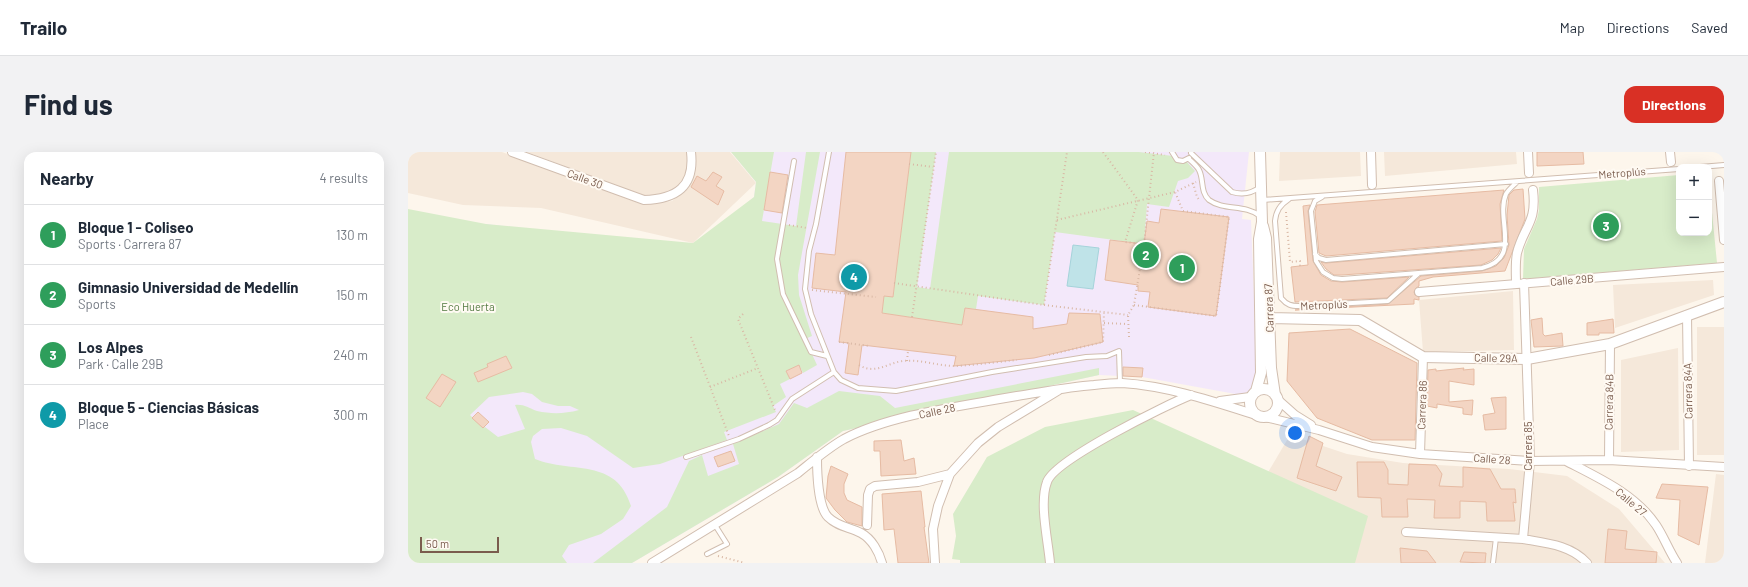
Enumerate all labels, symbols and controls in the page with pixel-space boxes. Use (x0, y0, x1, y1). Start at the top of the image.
text: Trailo (20, 16, 67, 39)
text: Map (1560, 19, 1585, 36)
text: Directions (1607, 19, 1669, 36)
text: Saved (1691, 19, 1728, 36)
button: Directions (1624, 86, 1724, 123)
text: Find us (24, 87, 113, 121)
street label: Metroplús (1598, 164, 1646, 181)
map controls (1676, 164, 1712, 236)
button: + (1676, 164, 1712, 200)
street label: Calle 30 (565, 166, 605, 191)
text: Nearby (40, 168, 94, 188)
text: 4 results (320, 170, 368, 186)
button: − (1676, 200, 1712, 236)
pin: 3 (1593, 211, 1619, 241)
text: Bloque 1 - Coliseo (78, 218, 194, 236)
text: 1 (51, 227, 55, 243)
text: 130 m (336, 227, 368, 243)
text: Sports · Carrera 87 (78, 236, 181, 252)
pin: 2 (1133, 240, 1159, 270)
pin: 1 (1169, 253, 1195, 283)
pin: 4 (841, 262, 867, 292)
street label: Calle 29B (1550, 271, 1594, 288)
text: Gimnasio Universidad de Medellín (78, 278, 299, 296)
street label: Carrera 87 (1261, 283, 1276, 333)
text: 2 (49, 287, 57, 303)
text: 150 m (336, 287, 368, 303)
text: Sports (78, 296, 116, 312)
street label: Metroplús (1300, 297, 1348, 312)
park label: Eco Huerta (441, 300, 495, 313)
text: Los Alpes (78, 338, 143, 356)
text: 3 (49, 347, 57, 363)
text: 240 m (333, 347, 368, 363)
street label: Calle 29A (1474, 351, 1518, 364)
text: Park · Calle 29B (78, 356, 163, 372)
street label: Carrera 84A (1681, 362, 1694, 419)
street label: Carrera 84B (1602, 374, 1615, 430)
street label: Carrera 86 (1414, 380, 1429, 430)
text: Bloque 5 - Ciencias Básicas (78, 398, 259, 416)
street label: Calle 28 (917, 400, 957, 421)
text: 4 (49, 407, 57, 423)
text: 300 m (333, 407, 368, 423)
text: Place (78, 416, 109, 432)
street label: Carrera 85 (1521, 421, 1534, 471)
your location (1285, 423, 1305, 443)
street label: Calle 28 (1473, 451, 1511, 466)
street label: Calle 27 (1613, 485, 1649, 518)
scale bar (420, 535, 499, 554)
text: 50 m (426, 537, 449, 550)

